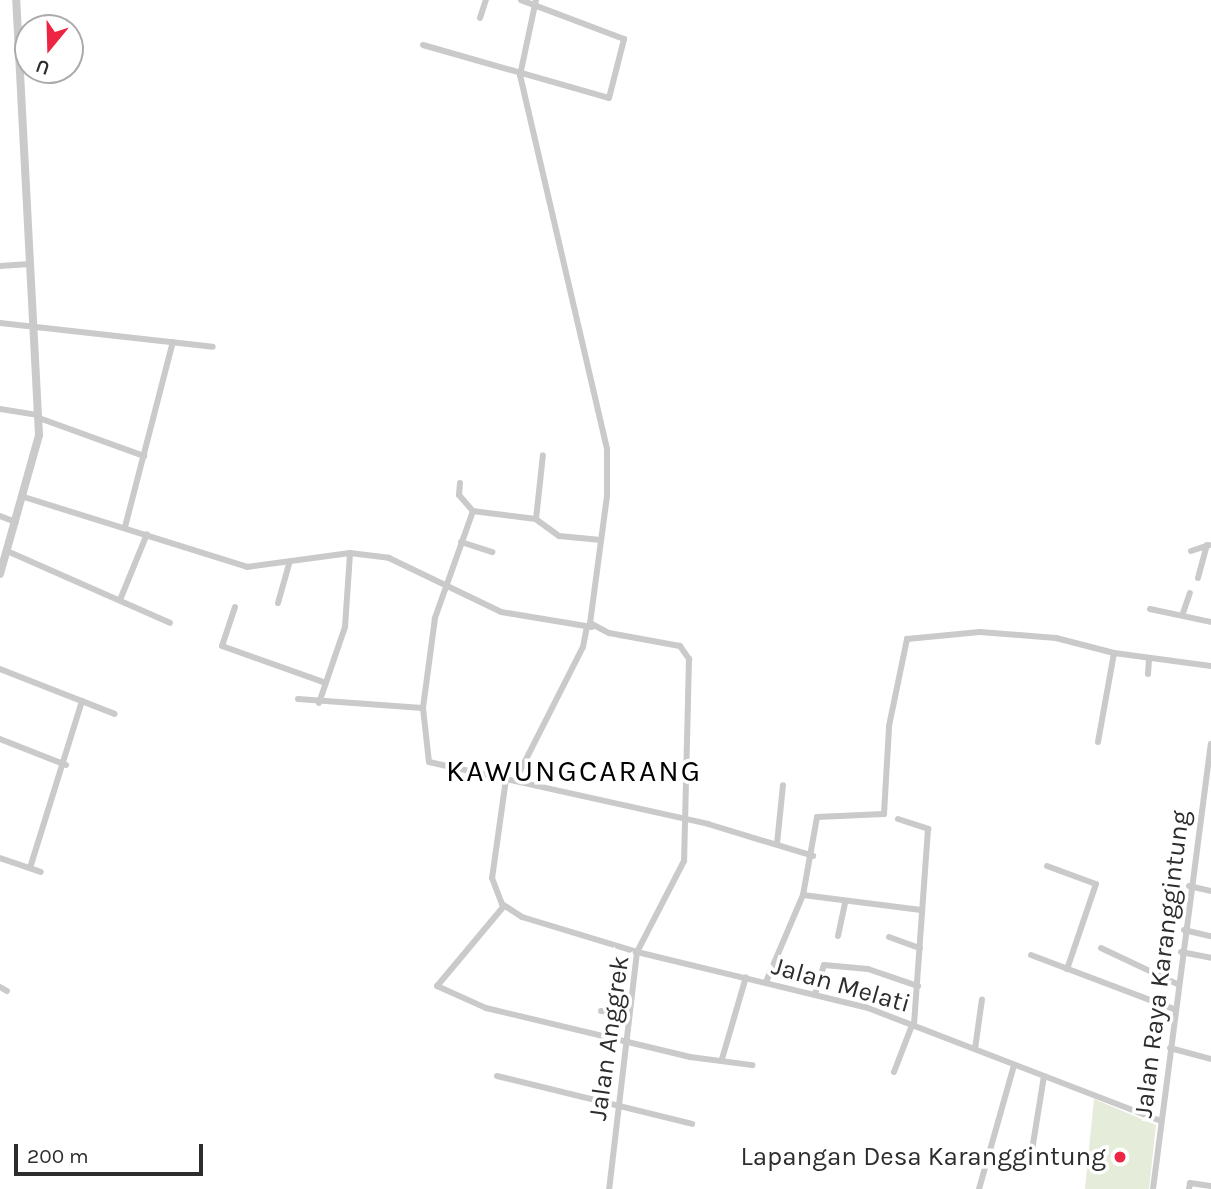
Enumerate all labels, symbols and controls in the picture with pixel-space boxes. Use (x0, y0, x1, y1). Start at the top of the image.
north arrow (14, 14, 84, 84)
text: U (33, 54, 53, 80)
district label: KAWUNGCARANG (448, 753, 700, 789)
street label: Jalan Raya Karanggintung (1128, 809, 1196, 1119)
street label: Jalan Melati (768, 950, 914, 1020)
street label: Jalan Anggrek (582, 954, 636, 1122)
scale bar (18, 1130, 206, 1174)
place label: Lapangan Desa Karanggintung (741, 1141, 1106, 1173)
text: 200 m (27, 1144, 89, 1168)
marker: Lapangan Desa Karanggintung (1112, 1149, 1128, 1165)

